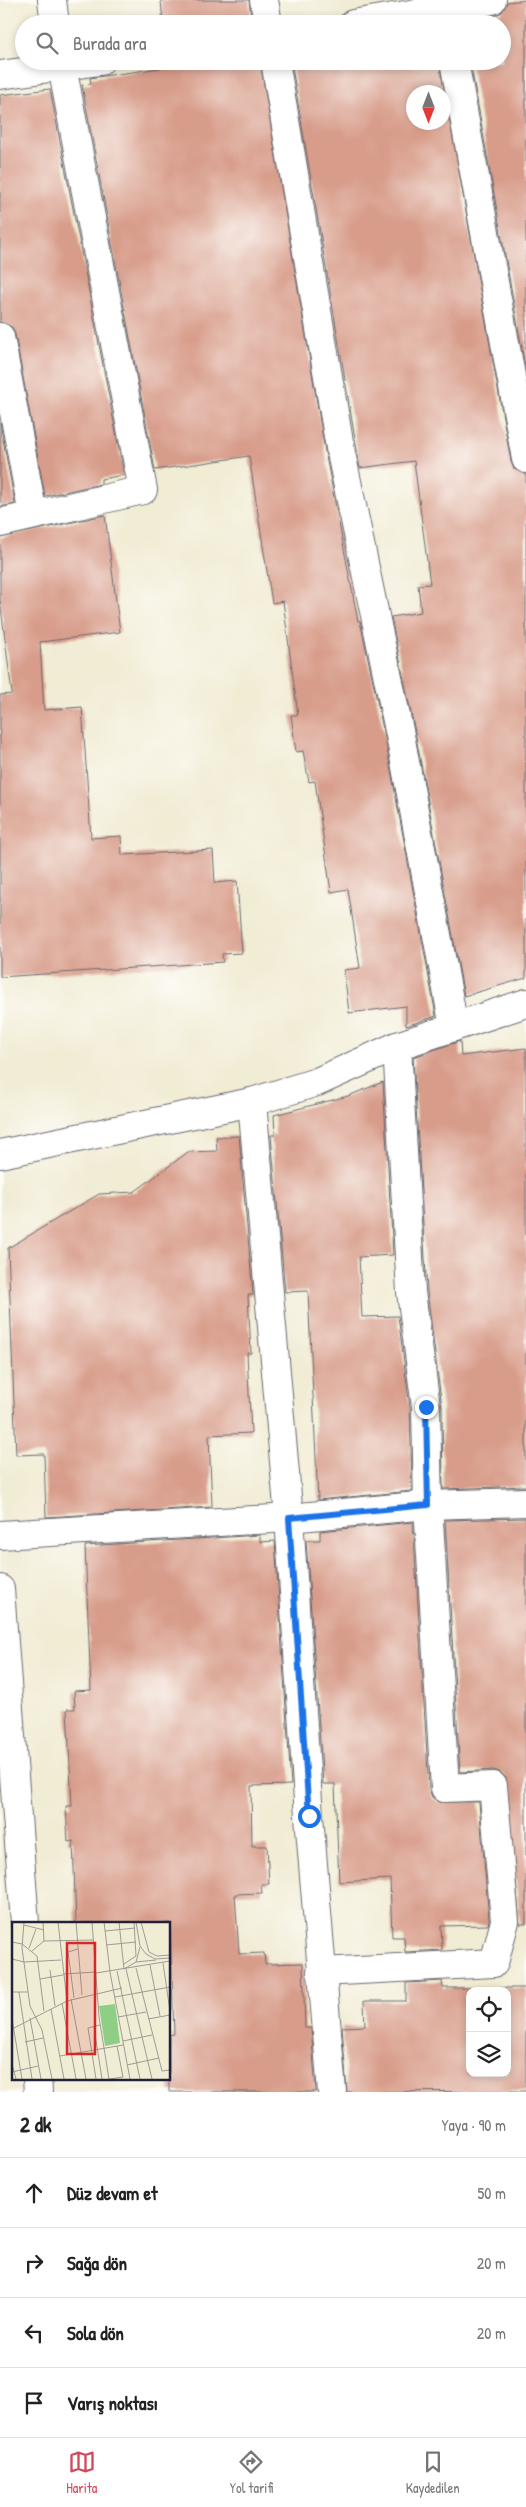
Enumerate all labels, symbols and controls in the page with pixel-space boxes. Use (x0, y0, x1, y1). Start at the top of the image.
search box (15, 15, 511, 70)
icon: search (33, 29, 61, 57)
text: Burada ara (73, 30, 146, 56)
north arrow (406, 85, 451, 130)
route end (415, 1396, 438, 1419)
route start (298, 1805, 321, 1828)
inset map (12, 1922, 170, 2080)
map controls (466, 1987, 511, 2077)
button: locate (466, 1987, 511, 2032)
button: layers (466, 2032, 511, 2077)
text: 2 dk (20, 2110, 52, 2139)
text: Yaya · 90 m (441, 2114, 506, 2136)
icon: ahead (20, 2179, 48, 2207)
text: Düz devam et (67, 2180, 158, 2206)
text: 50 m (478, 2182, 506, 2204)
icon: right (20, 2249, 48, 2277)
text: Sağa dön (67, 2250, 127, 2276)
text: 20 m (477, 2252, 506, 2274)
icon: left (20, 2319, 48, 2347)
text: Sola dön (67, 2320, 124, 2346)
text: 20 m (477, 2322, 506, 2344)
icon: arrive (20, 2389, 48, 2417)
text: Varış noktası (67, 2390, 158, 2416)
tab: Harita (66, 2448, 97, 2497)
tab: Yol tarifi (230, 2448, 273, 2497)
tab: Kaydedilen (406, 2448, 460, 2497)

